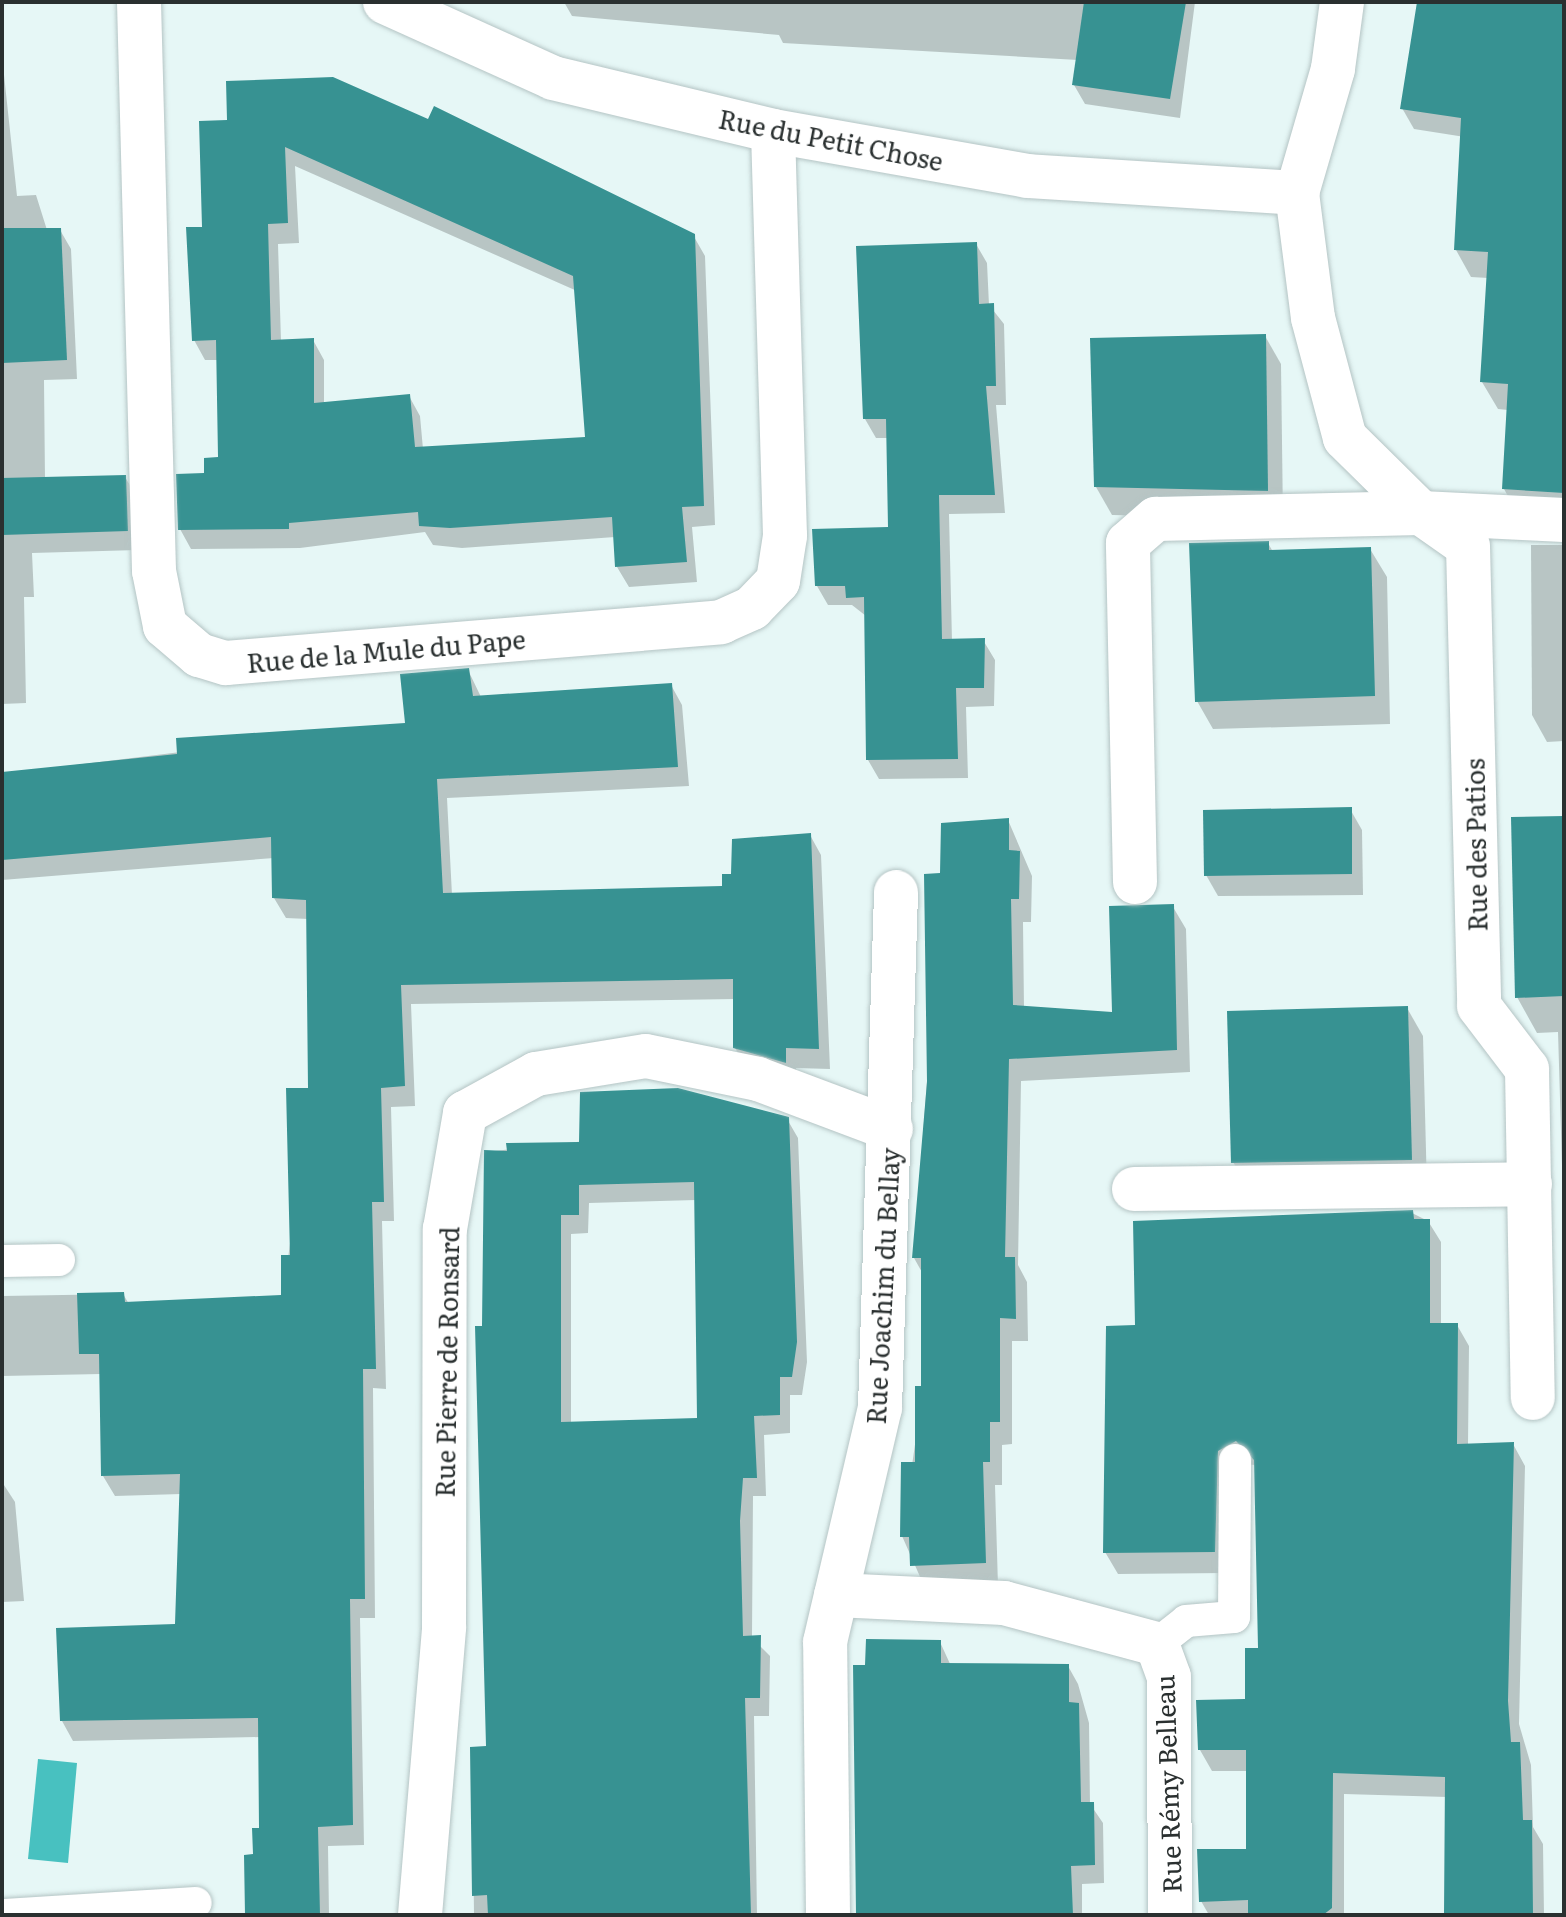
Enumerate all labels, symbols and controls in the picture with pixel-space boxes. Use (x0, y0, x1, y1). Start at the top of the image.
street label: Rue du Petit Chose (716, 102, 946, 176)
street label: Rue de la Mule du Pape (245, 622, 527, 678)
street label: Rue des Patios (1458, 758, 1492, 932)
street label: Rue Joachim du Bellay (859, 1147, 905, 1425)
street label: Rue Pierre de Ronsard (428, 1226, 464, 1498)
street label: Rue Rémy Belleau (1148, 1674, 1186, 1894)

